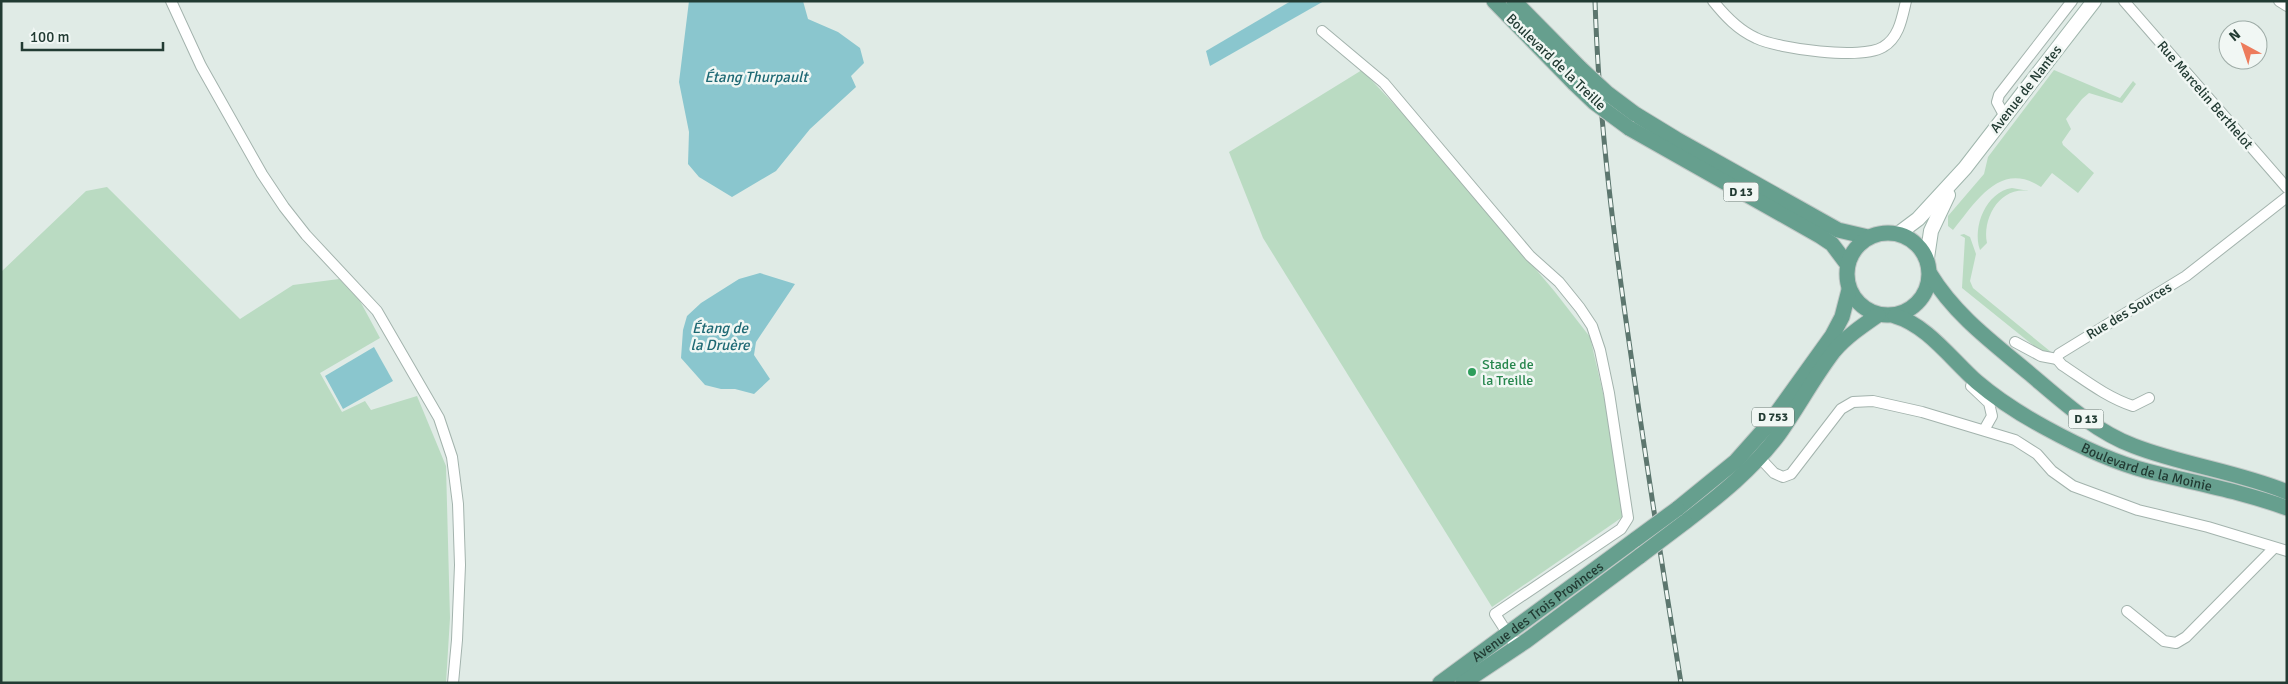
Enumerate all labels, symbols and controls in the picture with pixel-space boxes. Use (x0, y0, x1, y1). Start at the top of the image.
street label: Boulevard de la Treille (1503, 10, 1609, 114)
scale bar (22, 20, 164, 52)
north arrow (2218, 20, 2268, 70)
text: N (2226, 26, 2244, 45)
text: 100 m (30, 28, 70, 46)
street label: Rue Marcelin Berthelot (2153, 37, 2257, 153)
street label: Avenue de Nantes (1987, 42, 2065, 136)
water label: Étang Thurpault (704, 68, 809, 86)
road number: D 13 (1724, 182, 1758, 202)
street label: Rue des Sources (2083, 279, 2175, 343)
water label: Étang de la Druère (691, 319, 751, 354)
place label: Stade de la Treille (1482, 356, 1534, 389)
marker: Stade de la Treille (1466, 366, 1478, 378)
road number: D 753 (1752, 408, 1794, 427)
road number: D 13 (2068, 409, 2104, 428)
street label: Boulevard de la Moinie (2079, 439, 2214, 495)
street label: Avenue des Trois Provinces (1468, 557, 1607, 665)

